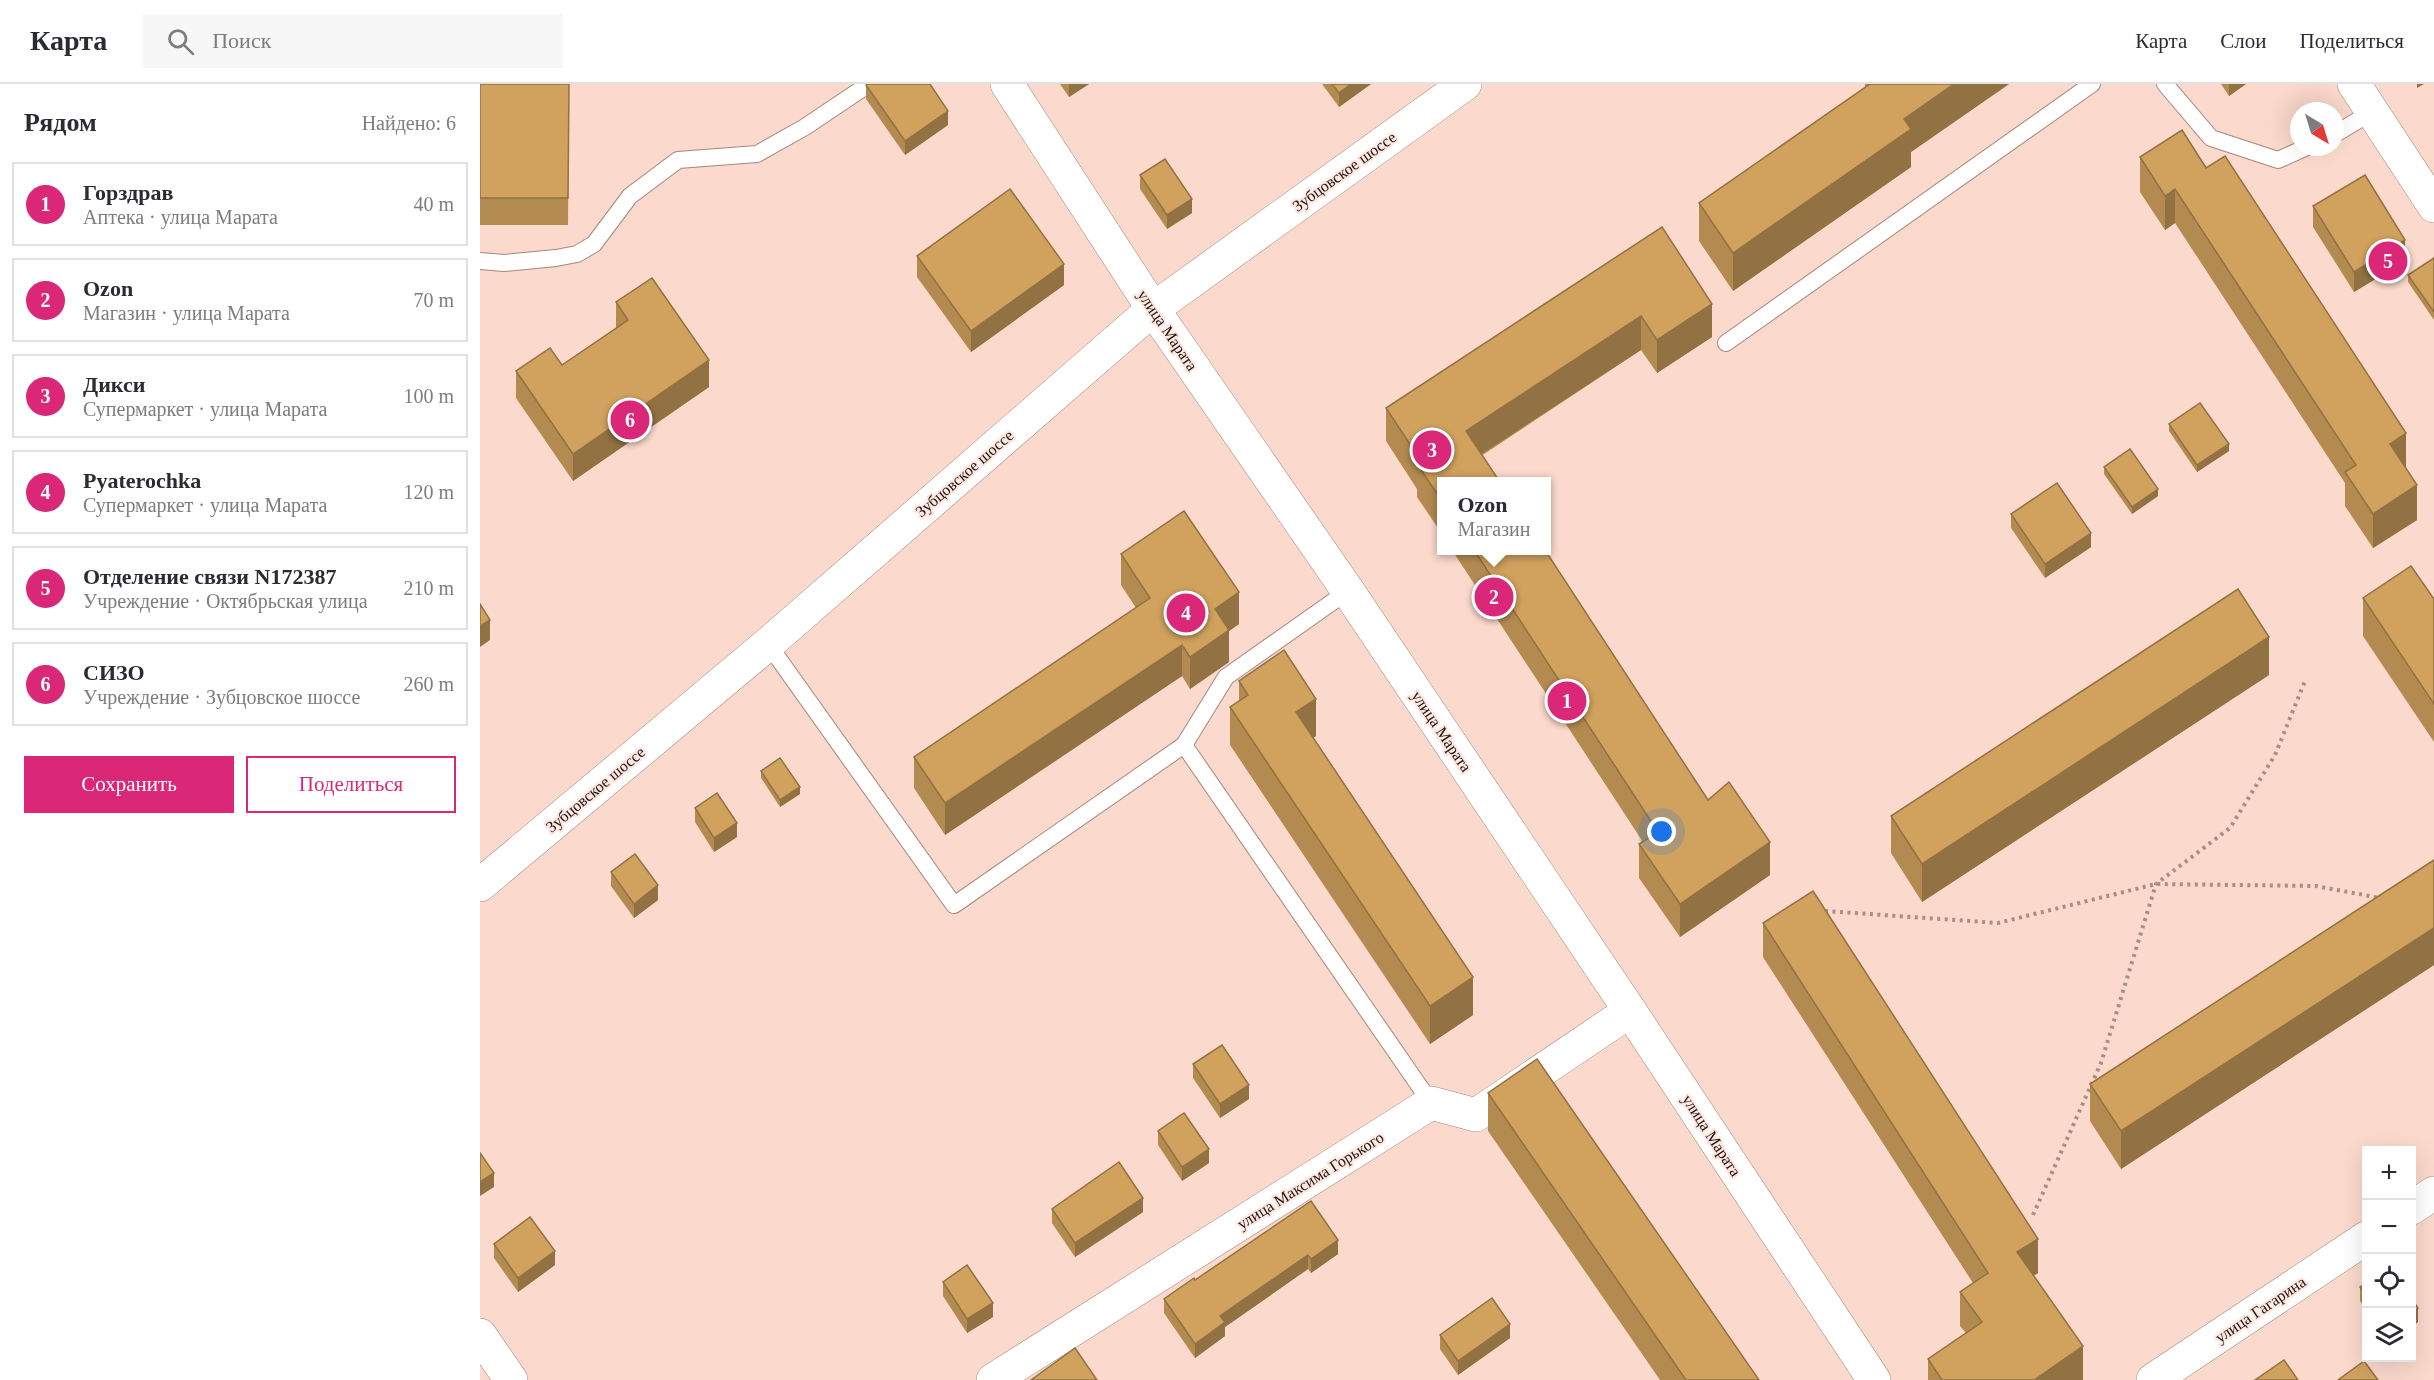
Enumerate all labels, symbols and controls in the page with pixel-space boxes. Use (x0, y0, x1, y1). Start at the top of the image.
search box (143, 14, 563, 68)
text: Карта (30, 25, 107, 56)
icon: search (164, 25, 197, 58)
text: Поиск (212, 28, 271, 53)
text: Карта (2135, 29, 2187, 53)
text: Слои (2220, 29, 2266, 53)
text: Поделиться (2299, 29, 2404, 53)
north arrow (2290, 102, 2344, 156)
text: Рядом (24, 108, 97, 137)
text: Найдено: 6 (362, 112, 456, 134)
street label: Зубцовское шоссе (1289, 128, 1400, 215)
text: Горздрав (83, 180, 173, 205)
text: 1 (41, 193, 51, 215)
text: 40 m (413, 193, 454, 215)
text: Аптека · улица Марата (83, 206, 278, 228)
pin: 5 (2368, 238, 2408, 284)
text: Ozon (83, 276, 133, 301)
street label: улица Марата (1133, 287, 1201, 374)
text: 2 (41, 289, 51, 311)
text: 70 m (413, 289, 454, 311)
text: Магазин · улица Марата (83, 302, 290, 324)
text: Дикси (83, 372, 145, 397)
text: 3 (41, 385, 51, 407)
text: 100 m (403, 385, 454, 407)
text: Супермаркет · улица Марата (83, 398, 327, 420)
pin: 6 (610, 398, 650, 442)
street label: Зубцовское шоссе (912, 426, 1017, 521)
pin: 3 (1412, 428, 1452, 472)
text: Pyaterochka (83, 468, 201, 493)
popup (1437, 477, 1551, 555)
text: 4 (41, 481, 51, 503)
text: 120 m (403, 481, 454, 503)
text: Ozon (1457, 492, 1508, 517)
text: Супермаркет · улица Марата (83, 494, 327, 516)
text: Магазин (1457, 518, 1531, 540)
text: Отделение связи N172387 (83, 564, 336, 589)
pin: 2 (1474, 574, 1514, 620)
text: 5 (41, 577, 51, 599)
text: 210 m (403, 577, 454, 599)
text: Учреждение · Октябрьская улица (83, 590, 368, 612)
pin: 4 (1166, 590, 1206, 636)
text: СИЗО (83, 660, 145, 685)
text: 6 (41, 673, 51, 695)
text: 260 m (403, 673, 454, 695)
pin: 1 (1548, 678, 1586, 724)
text: Учреждение · Зубцовское шоссе (83, 686, 360, 708)
street label: улица Марата (1407, 688, 1475, 775)
street label: Зубцовское шоссе (543, 743, 649, 836)
button: Сохранить (24, 756, 234, 813)
button: Поделиться (246, 756, 456, 813)
your location (1647, 817, 1676, 846)
street label: улица Марата (1678, 1091, 1744, 1180)
street label: улица Максима Горького (1234, 1128, 1387, 1233)
map controls (2362, 1146, 2416, 1362)
button: + (2362, 1146, 2416, 1200)
button: − (2362, 1200, 2416, 1254)
button: locate (2362, 1254, 2416, 1308)
street label: улица Гагарина (2212, 1273, 2309, 1347)
button: layers (2362, 1308, 2416, 1362)

